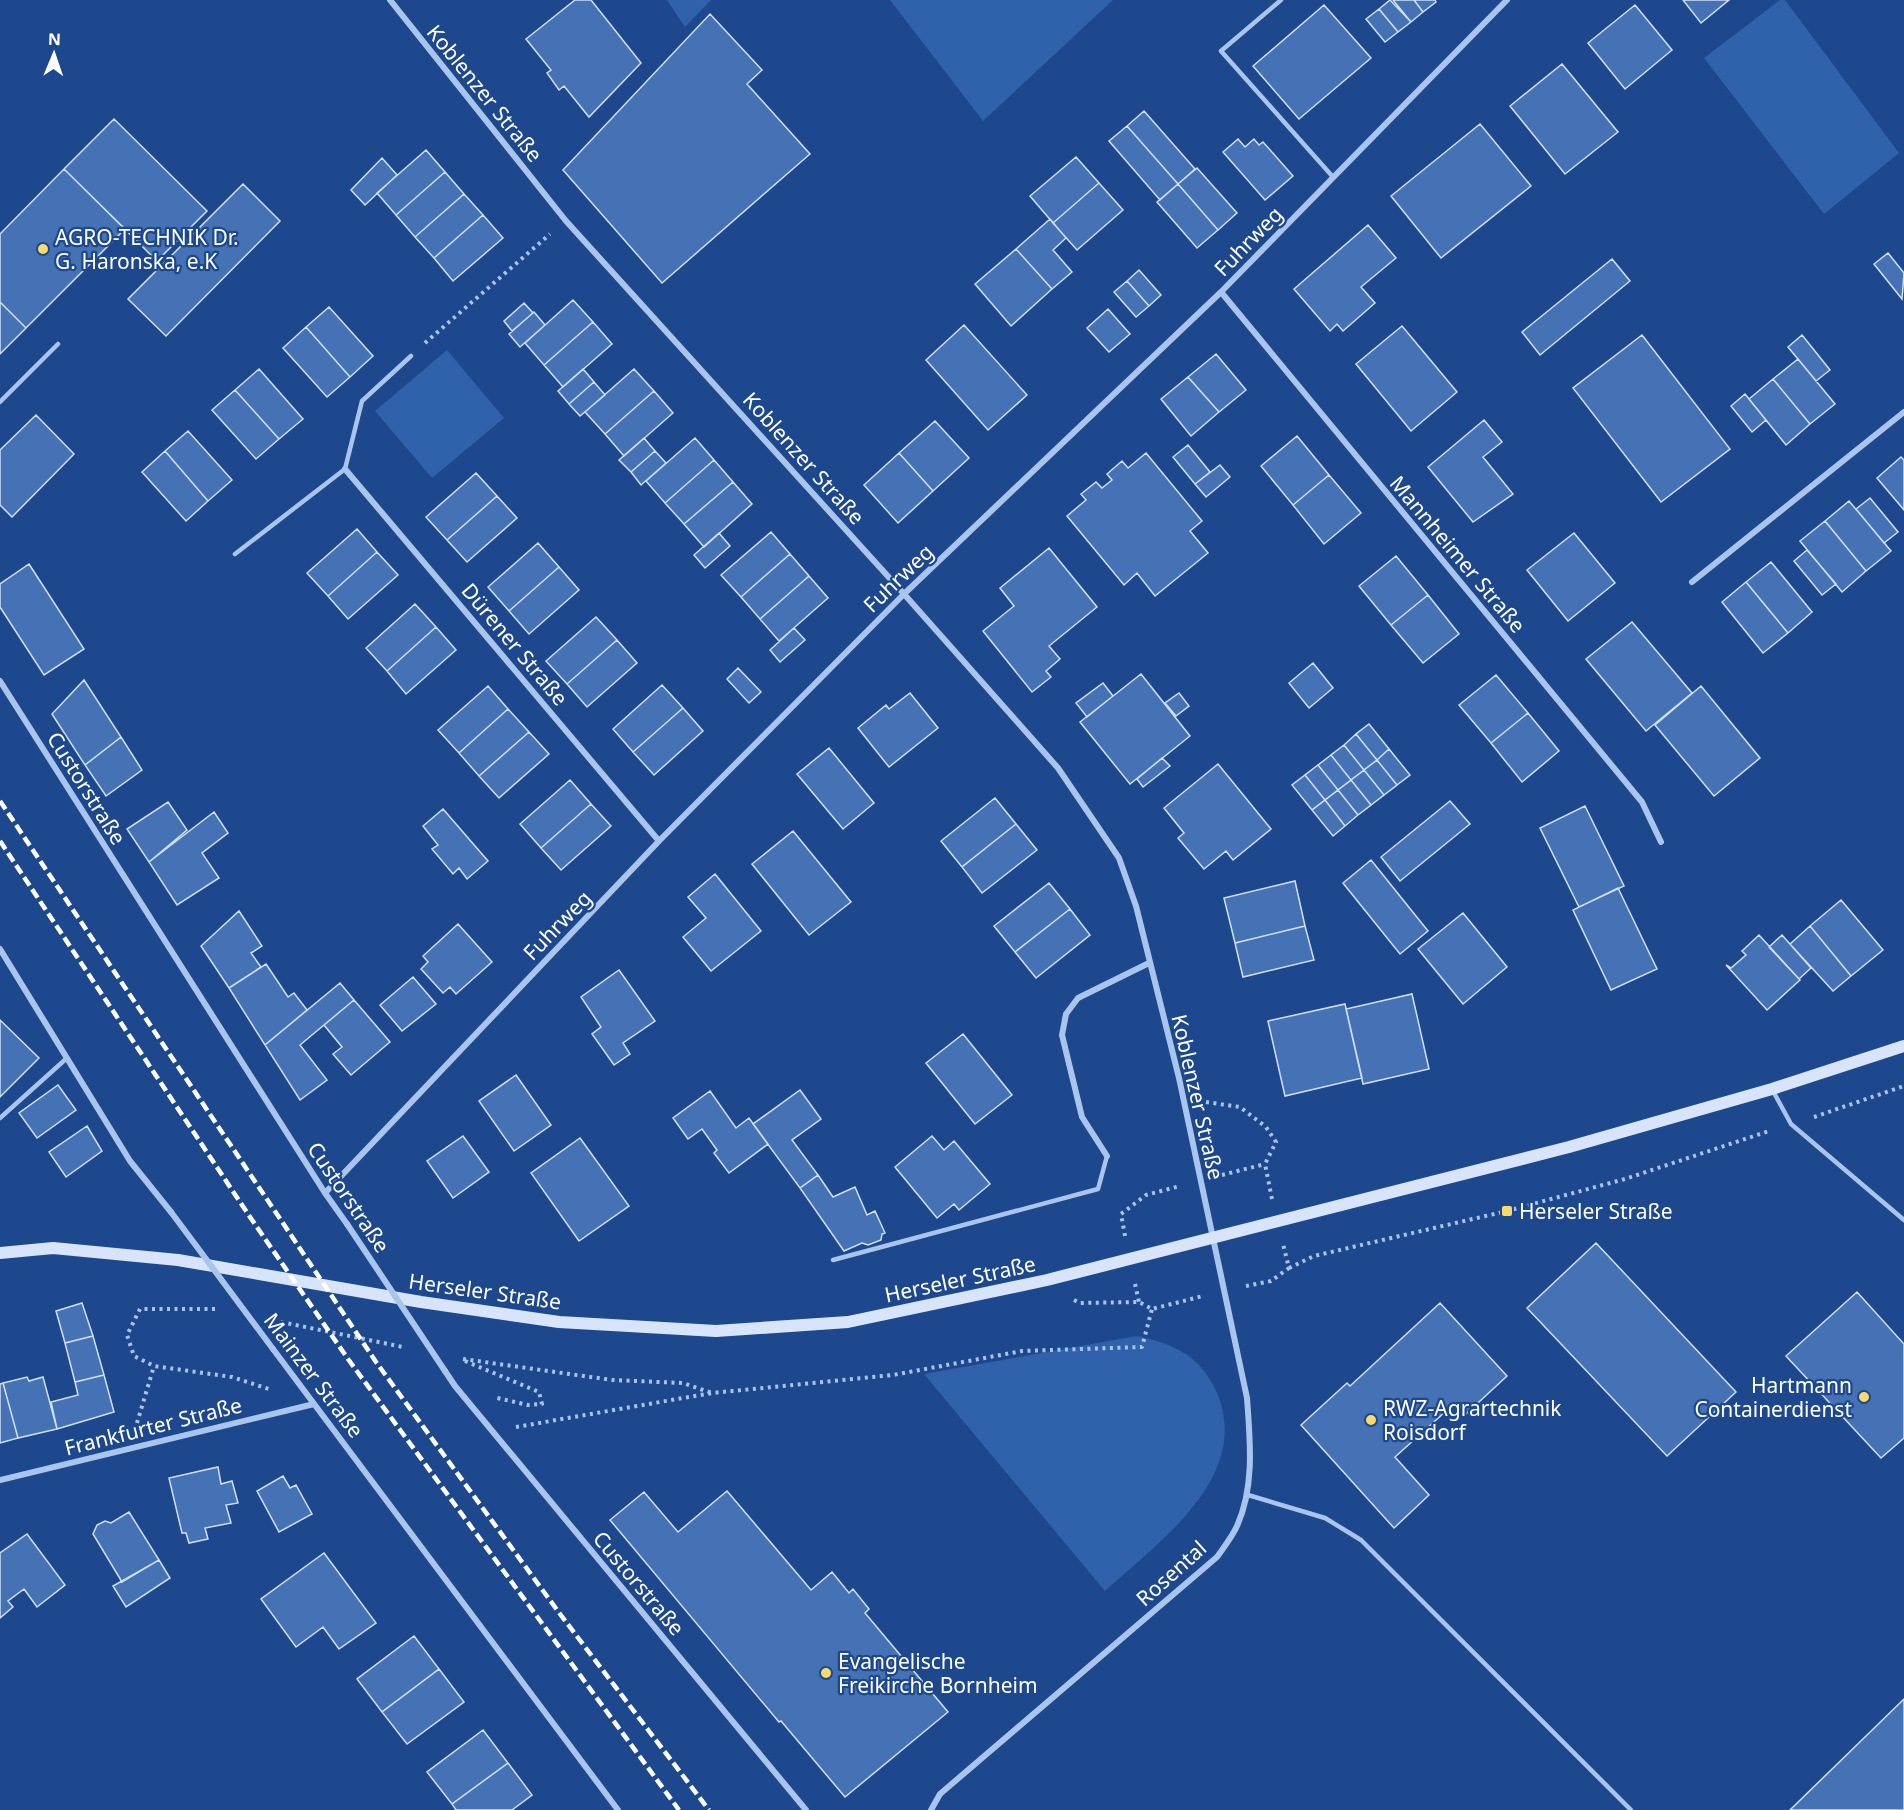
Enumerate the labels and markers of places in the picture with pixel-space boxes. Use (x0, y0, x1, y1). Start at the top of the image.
place label: AGRO-TECHNIK Dr. G. Haronska, e.K (55, 223, 239, 275)
marker: AGRO-TECHNIK Dr. G. Haronska, e.K (36, 242, 50, 256)
place label: Herseler Straße (1519, 1197, 1673, 1225)
marker: Herseler Straße (1500, 1204, 1514, 1218)
place label: Hartmann Containerdienst (1694, 1371, 1852, 1423)
marker: Hartmann Containerdienst (1857, 1390, 1871, 1404)
place label: RWZ-Agrartechnik Roisdorf (1383, 1394, 1562, 1446)
marker: RWZ-Agrartechnik Roisdorf (1364, 1413, 1378, 1427)
place label: Evangelische Freikirche Bornheim (838, 1647, 1038, 1699)
marker: Evangelische Freikirche Bornheim (819, 1666, 833, 1680)

